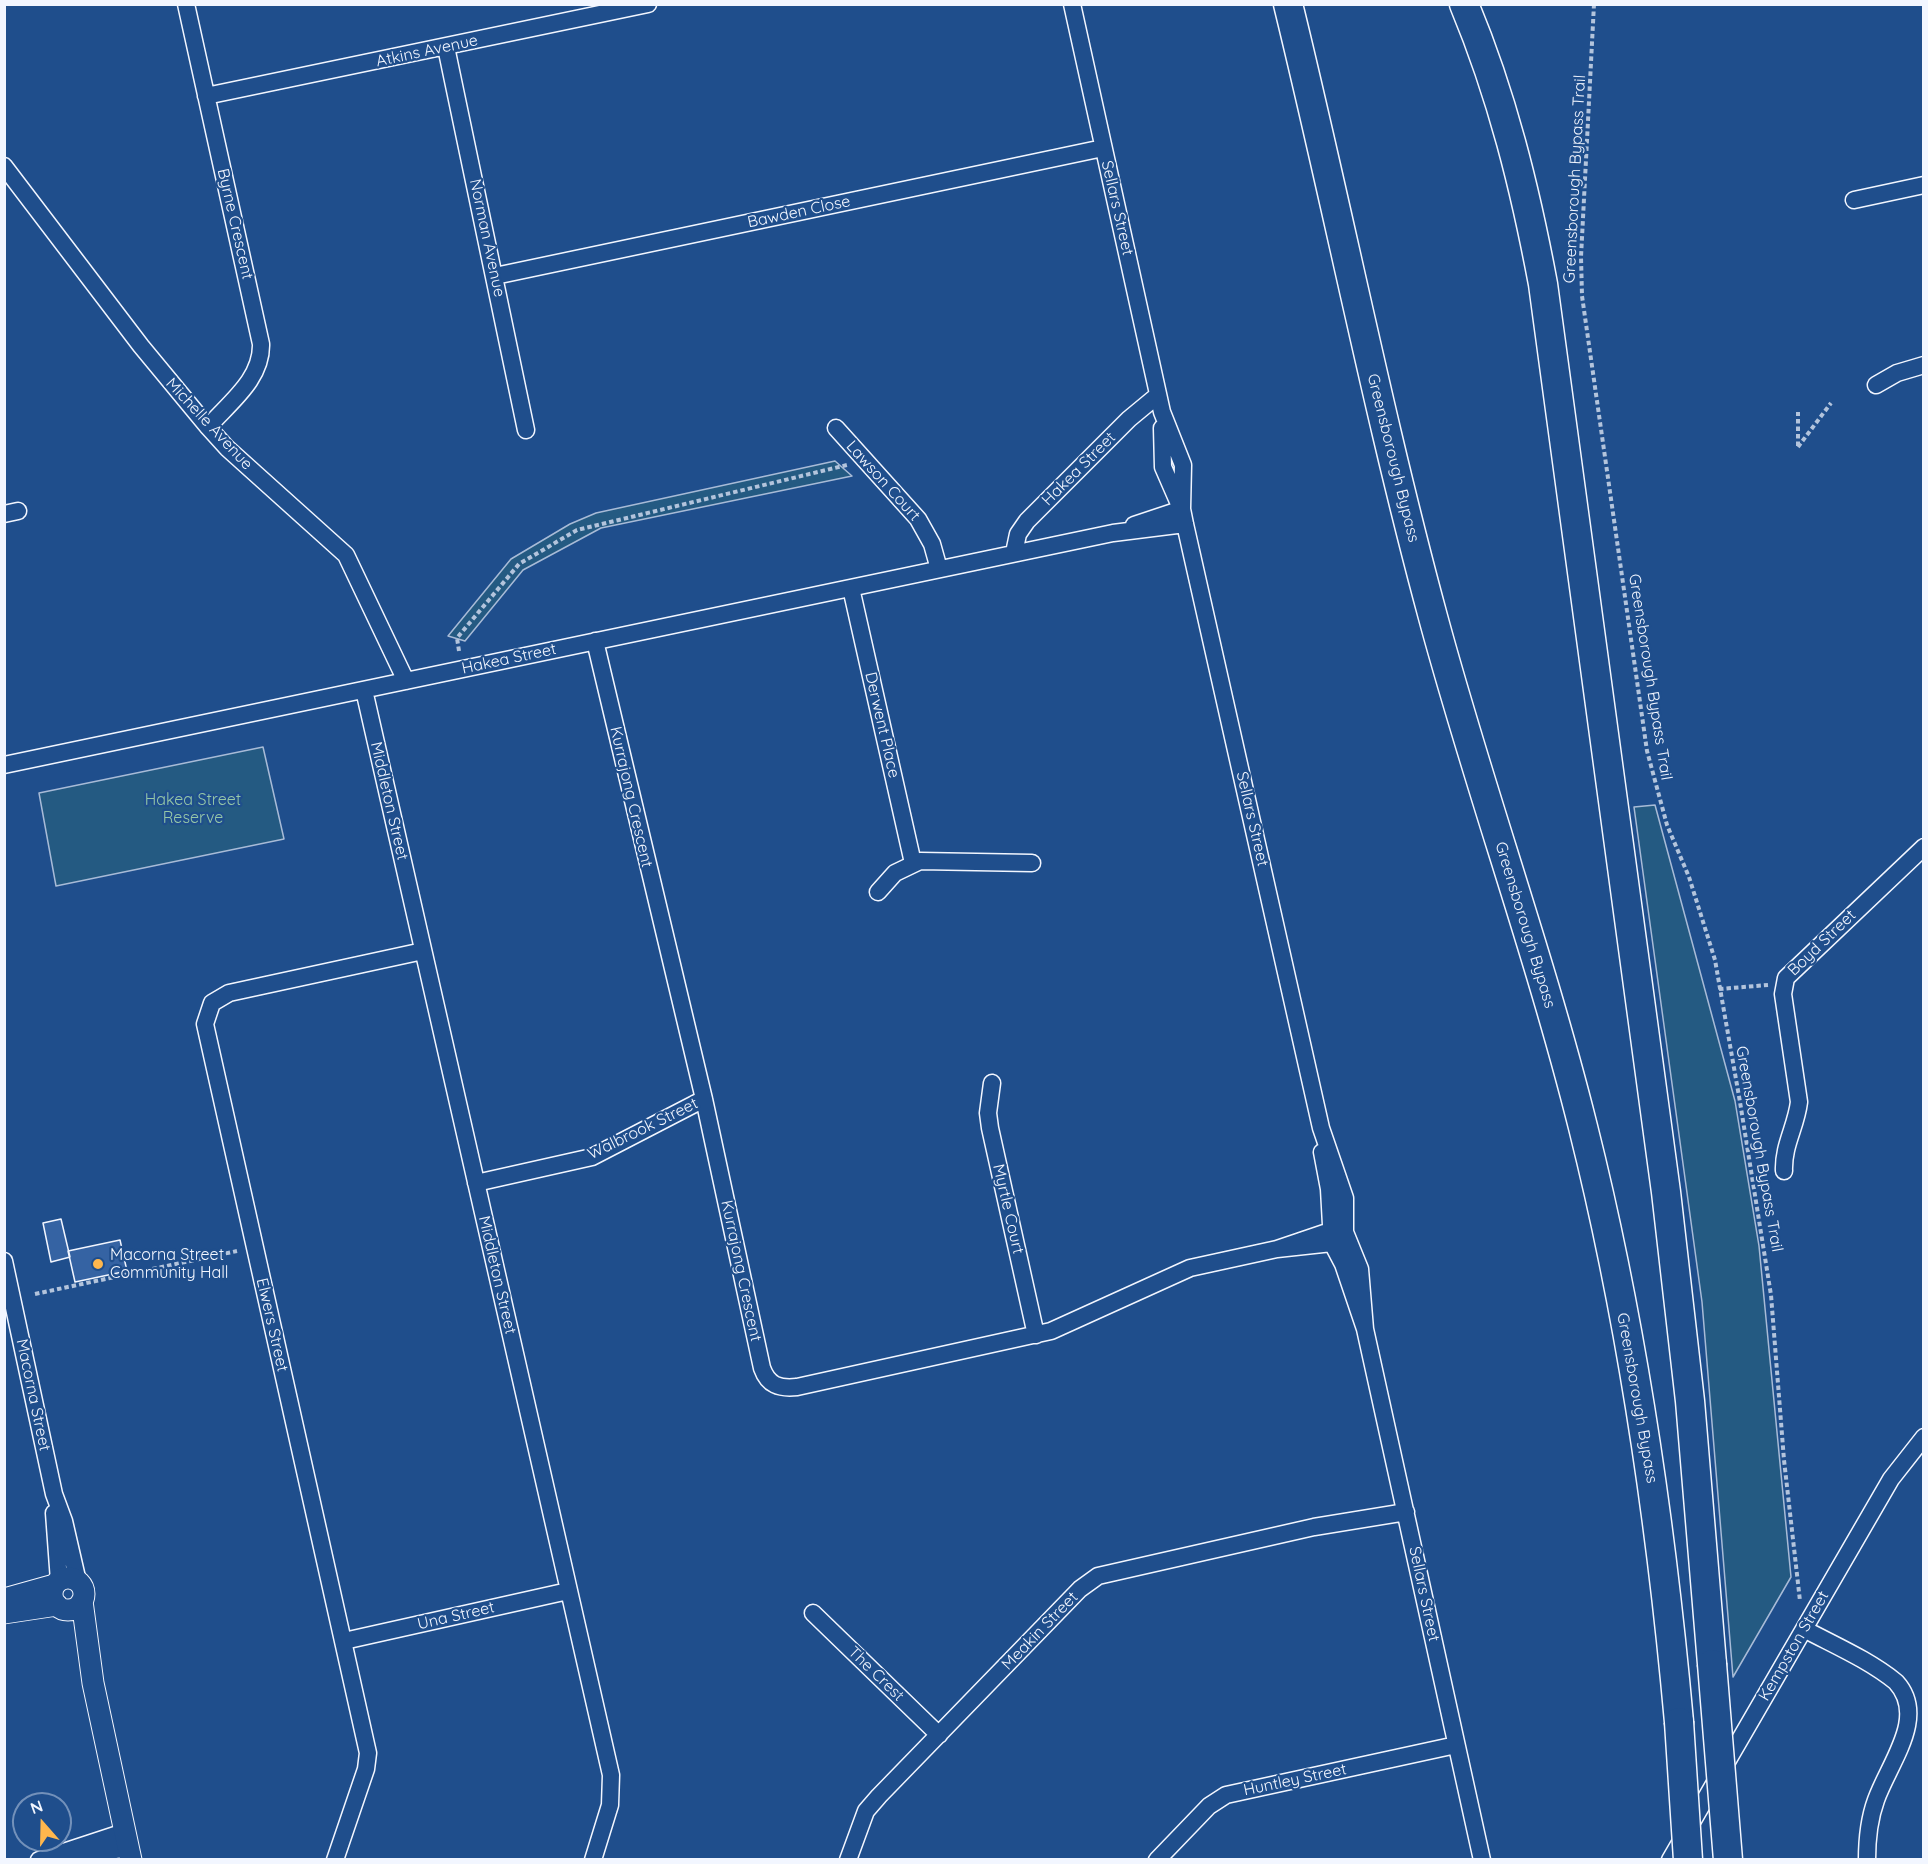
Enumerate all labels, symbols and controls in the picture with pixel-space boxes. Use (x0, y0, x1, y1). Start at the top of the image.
street label: Atkins Avenue (374, 31, 480, 71)
street label: Greensborough Bypass Trail (1560, 74, 1590, 284)
street label: Sellars Street (1097, 159, 1137, 257)
street label: Byrne Crescent (213, 167, 257, 281)
street label: Norman Avenue (465, 177, 509, 299)
street label: Bawden Close (746, 192, 852, 232)
street label: Greensborough Bypass (1363, 372, 1423, 544)
street label: Michelle Avenue (162, 374, 256, 474)
street label: Hakea Street (1038, 428, 1120, 510)
street label: Lawson Court (842, 437, 924, 525)
street label: Greensborough Bypass Trail (1624, 572, 1676, 782)
street label: Hakea Street (460, 640, 558, 678)
street label: Derwent Place (861, 670, 903, 780)
street label: Kurrajong Crescent (605, 725, 657, 869)
street label: Middleton Street (366, 740, 412, 862)
street label: Sellars Street (1232, 770, 1272, 868)
park label: Hakea Street Reserve (145, 790, 241, 828)
street label: Greensborough Bypass (1491, 840, 1559, 1010)
street label: Boyd Street (1784, 906, 1860, 980)
street label: Greensborough Bypass Trail (1731, 1045, 1787, 1253)
street label: Walbrook Street (585, 1094, 701, 1164)
street label: Myrtle Court (988, 1162, 1028, 1256)
street label: Kurrajong Crescent (717, 1199, 765, 1343)
street label: Middleton Street (474, 1214, 520, 1336)
place label: Macorna Street Community Hall (110, 1245, 229, 1283)
marker: Macorna Street Community Hall (91, 1257, 105, 1271)
street label: Elwers Street (252, 1276, 292, 1374)
street label: Greensborough Bypass (1613, 1311, 1661, 1485)
street label: Macorna Street (12, 1337, 54, 1453)
street label: Sellars Street (1405, 1545, 1443, 1643)
street label: Meakin Street (998, 1588, 1082, 1674)
street label: Kempston Street (1755, 1588, 1833, 1704)
street label: Una Street (416, 1598, 496, 1634)
street label: The Crest (844, 1643, 908, 1705)
street label: Huntley Street (1242, 1760, 1348, 1800)
north arrow (12, 1792, 72, 1852)
text: N (28, 1796, 45, 1818)

